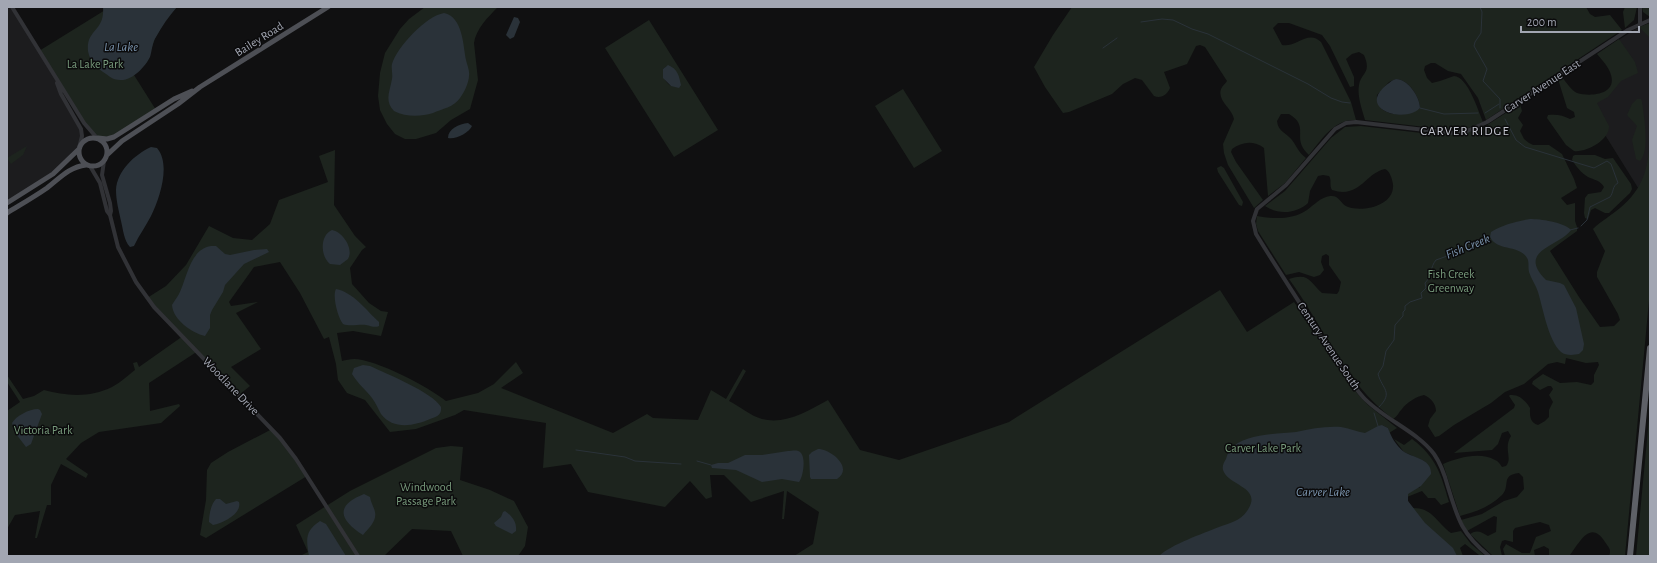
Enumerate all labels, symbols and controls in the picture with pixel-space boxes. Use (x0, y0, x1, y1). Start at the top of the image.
scale bar (1521, 8, 1639, 34)
text: 200 m (1527, 16, 1557, 28)
street label: Bailey Road (233, 20, 286, 59)
water label: La Lake (104, 41, 138, 54)
street label: Carver Avenue East (1502, 57, 1582, 115)
park label: La Lake Park (67, 58, 124, 70)
district label: CARVER RIDGE (1420, 125, 1510, 138)
water label: Fish Creek (1444, 232, 1492, 262)
park label: Fish Creek Greenway (1427, 268, 1475, 295)
street label: Century Avenue South (1294, 300, 1363, 393)
street label: Woodlane Drive (201, 355, 261, 417)
park label: Victoria Park (14, 424, 73, 436)
park label: Carver Lake Park (1225, 442, 1302, 454)
park label: Windwood Passage Park (396, 481, 457, 507)
water label: Carver Lake (1296, 486, 1350, 499)

